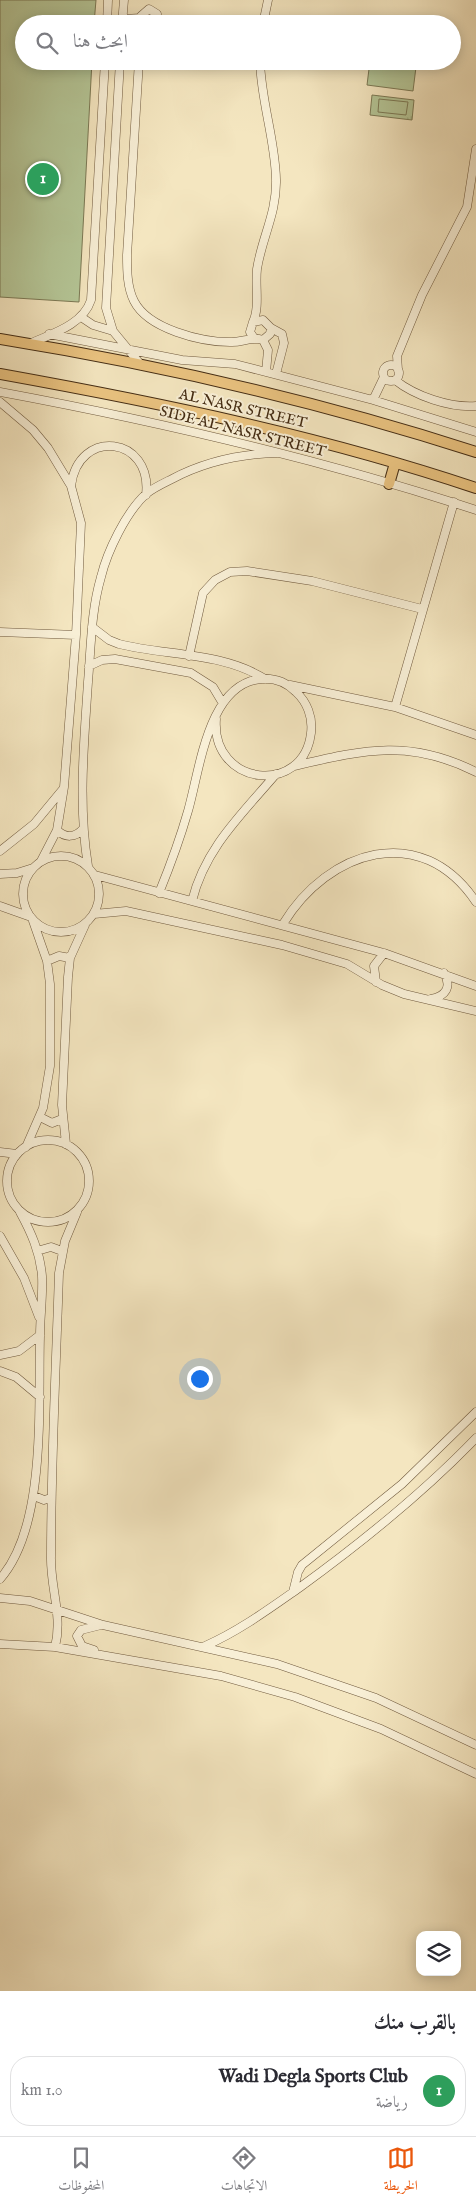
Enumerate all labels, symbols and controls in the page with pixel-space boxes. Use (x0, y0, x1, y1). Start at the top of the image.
search box (15, 15, 461, 70)
icon: search (33, 29, 61, 57)
text: ابحث هنا (73, 30, 128, 54)
pin: 1 (27, 160, 59, 198)
street label: AL NASR STREET (176, 384, 309, 432)
street label: SIDE AL NASR STREET (158, 402, 328, 461)
your location (187, 1366, 213, 1392)
map controls (416, 1931, 461, 1976)
button: layers (416, 1931, 461, 1976)
text: بالقرب منك (374, 2010, 456, 2037)
text: Wadi Degla Sports Club (218, 2065, 408, 2089)
text: 1.0 km (21, 2081, 63, 2101)
text: 1 (436, 2081, 442, 2101)
text: رياضة (376, 2093, 408, 2113)
tab: المحفوظات (58, 2144, 104, 2199)
tab: الاتجاهات (221, 2144, 267, 2199)
tab: الخريطة (384, 2144, 418, 2199)

